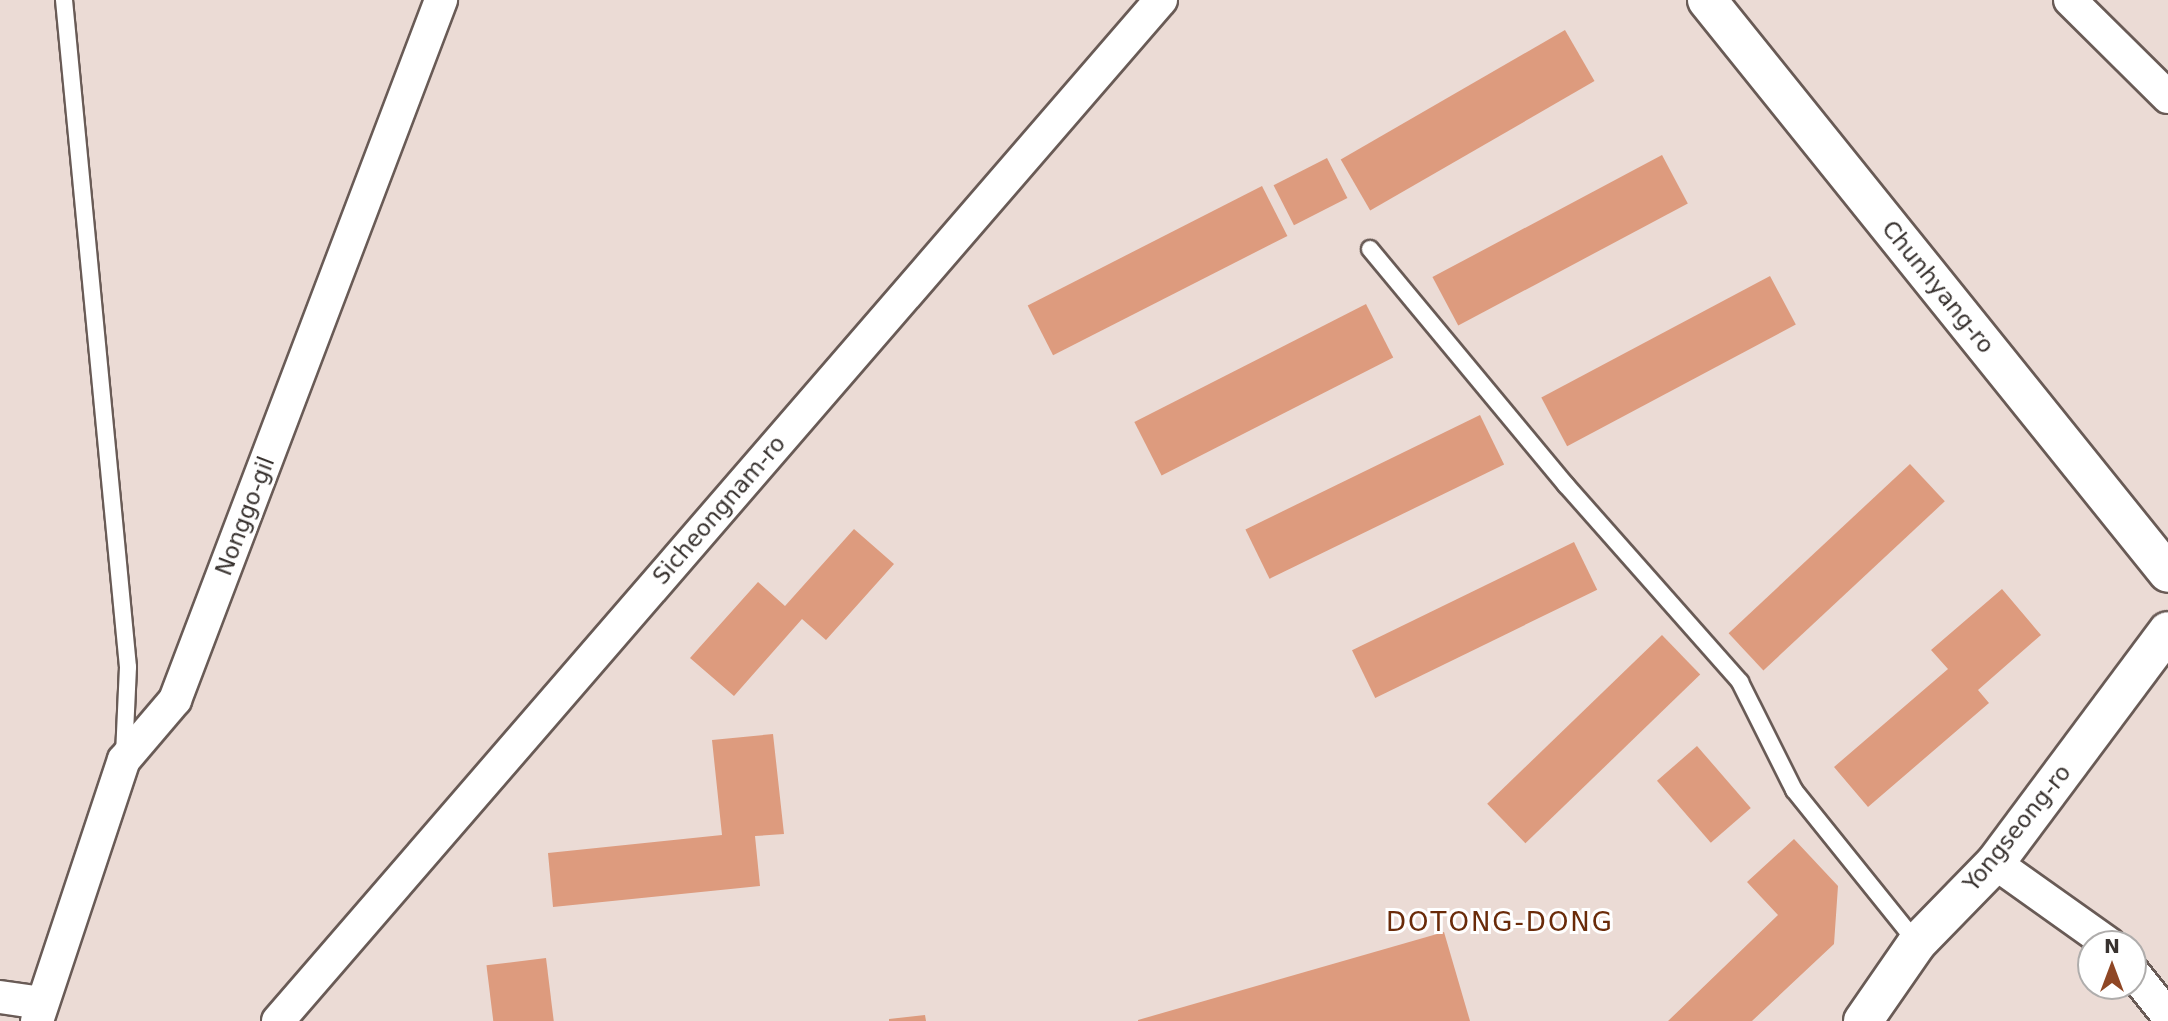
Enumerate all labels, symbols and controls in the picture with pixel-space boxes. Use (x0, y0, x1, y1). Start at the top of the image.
street label: Chunhyang-ro (1876, 215, 2000, 359)
street label: Sicheongnam-ro (647, 430, 791, 590)
street label: Nonggo-gil (210, 453, 280, 579)
street label: Yongseong-ro (1958, 759, 2076, 897)
district label: DOTONG-DONG (1387, 907, 1613, 939)
north arrow (2077, 930, 2147, 1000)
text: N (2104, 935, 2120, 957)

